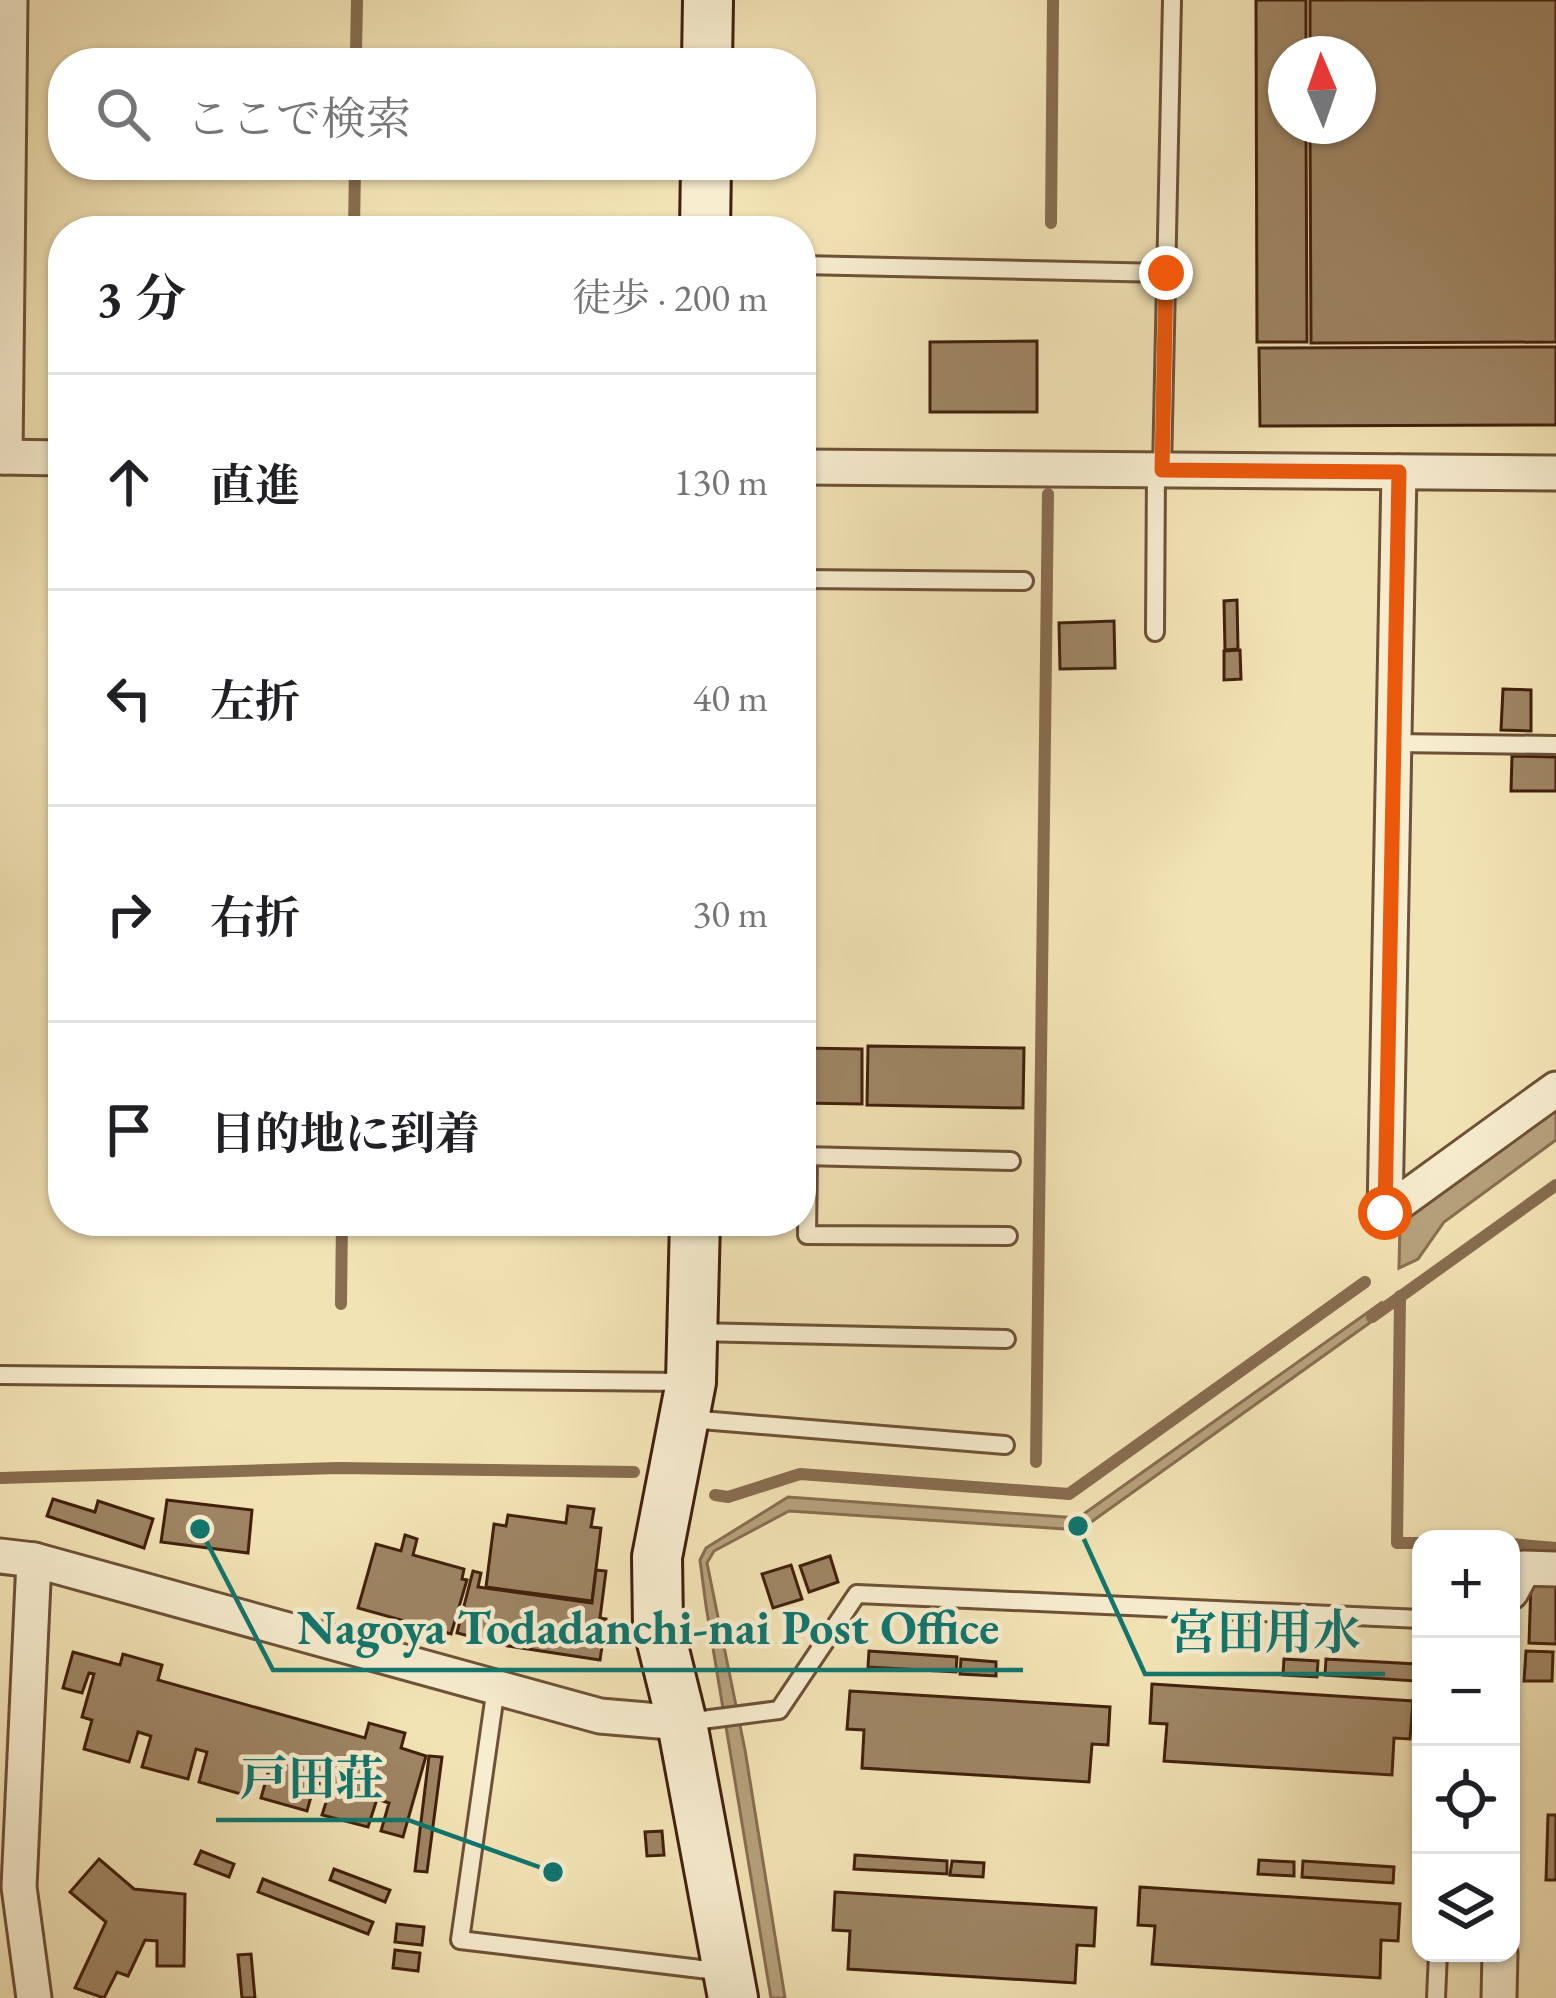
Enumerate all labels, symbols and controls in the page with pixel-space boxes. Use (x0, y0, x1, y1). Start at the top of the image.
north arrow (1268, 36, 1376, 144)
search box (48, 48, 816, 180)
icon: search (90, 81, 156, 147)
text: ここで検索 (186, 89, 411, 147)
route end (1139, 246, 1193, 300)
text: 3 分 (96, 265, 186, 331)
text: 徒歩 · 200 m (572, 272, 768, 323)
icon: ahead (96, 449, 162, 515)
text: 直進 (210, 456, 300, 514)
text: 130 m (674, 456, 768, 507)
icon: left (96, 665, 162, 731)
text: 左折 (210, 672, 300, 730)
text: 40 m (692, 672, 768, 723)
icon: right (96, 881, 162, 947)
text: 右折 (210, 888, 300, 946)
text: 30 m (692, 888, 768, 939)
icon: arrive (96, 1097, 162, 1163)
text: 目的地に到着 (210, 1104, 480, 1162)
route start (1358, 1186, 1412, 1240)
map controls (1412, 1530, 1520, 1962)
button: + (1412, 1530, 1520, 1638)
callout: Nagoya Todadanchi-nai Post Office (273, 1586, 1023, 1670)
callout: 宮田用水 (1145, 1590, 1385, 1674)
text: Nagoya Todadanchi-nai Post Office (297, 1596, 999, 1658)
text: 宮田用水 (1169, 1601, 1361, 1663)
button: − (1412, 1638, 1520, 1746)
callout: 戸田荘 (216, 1736, 408, 1820)
button: locate (1412, 1746, 1520, 1854)
text: 戸田荘 (240, 1747, 384, 1809)
button: layers (1412, 1854, 1520, 1962)

